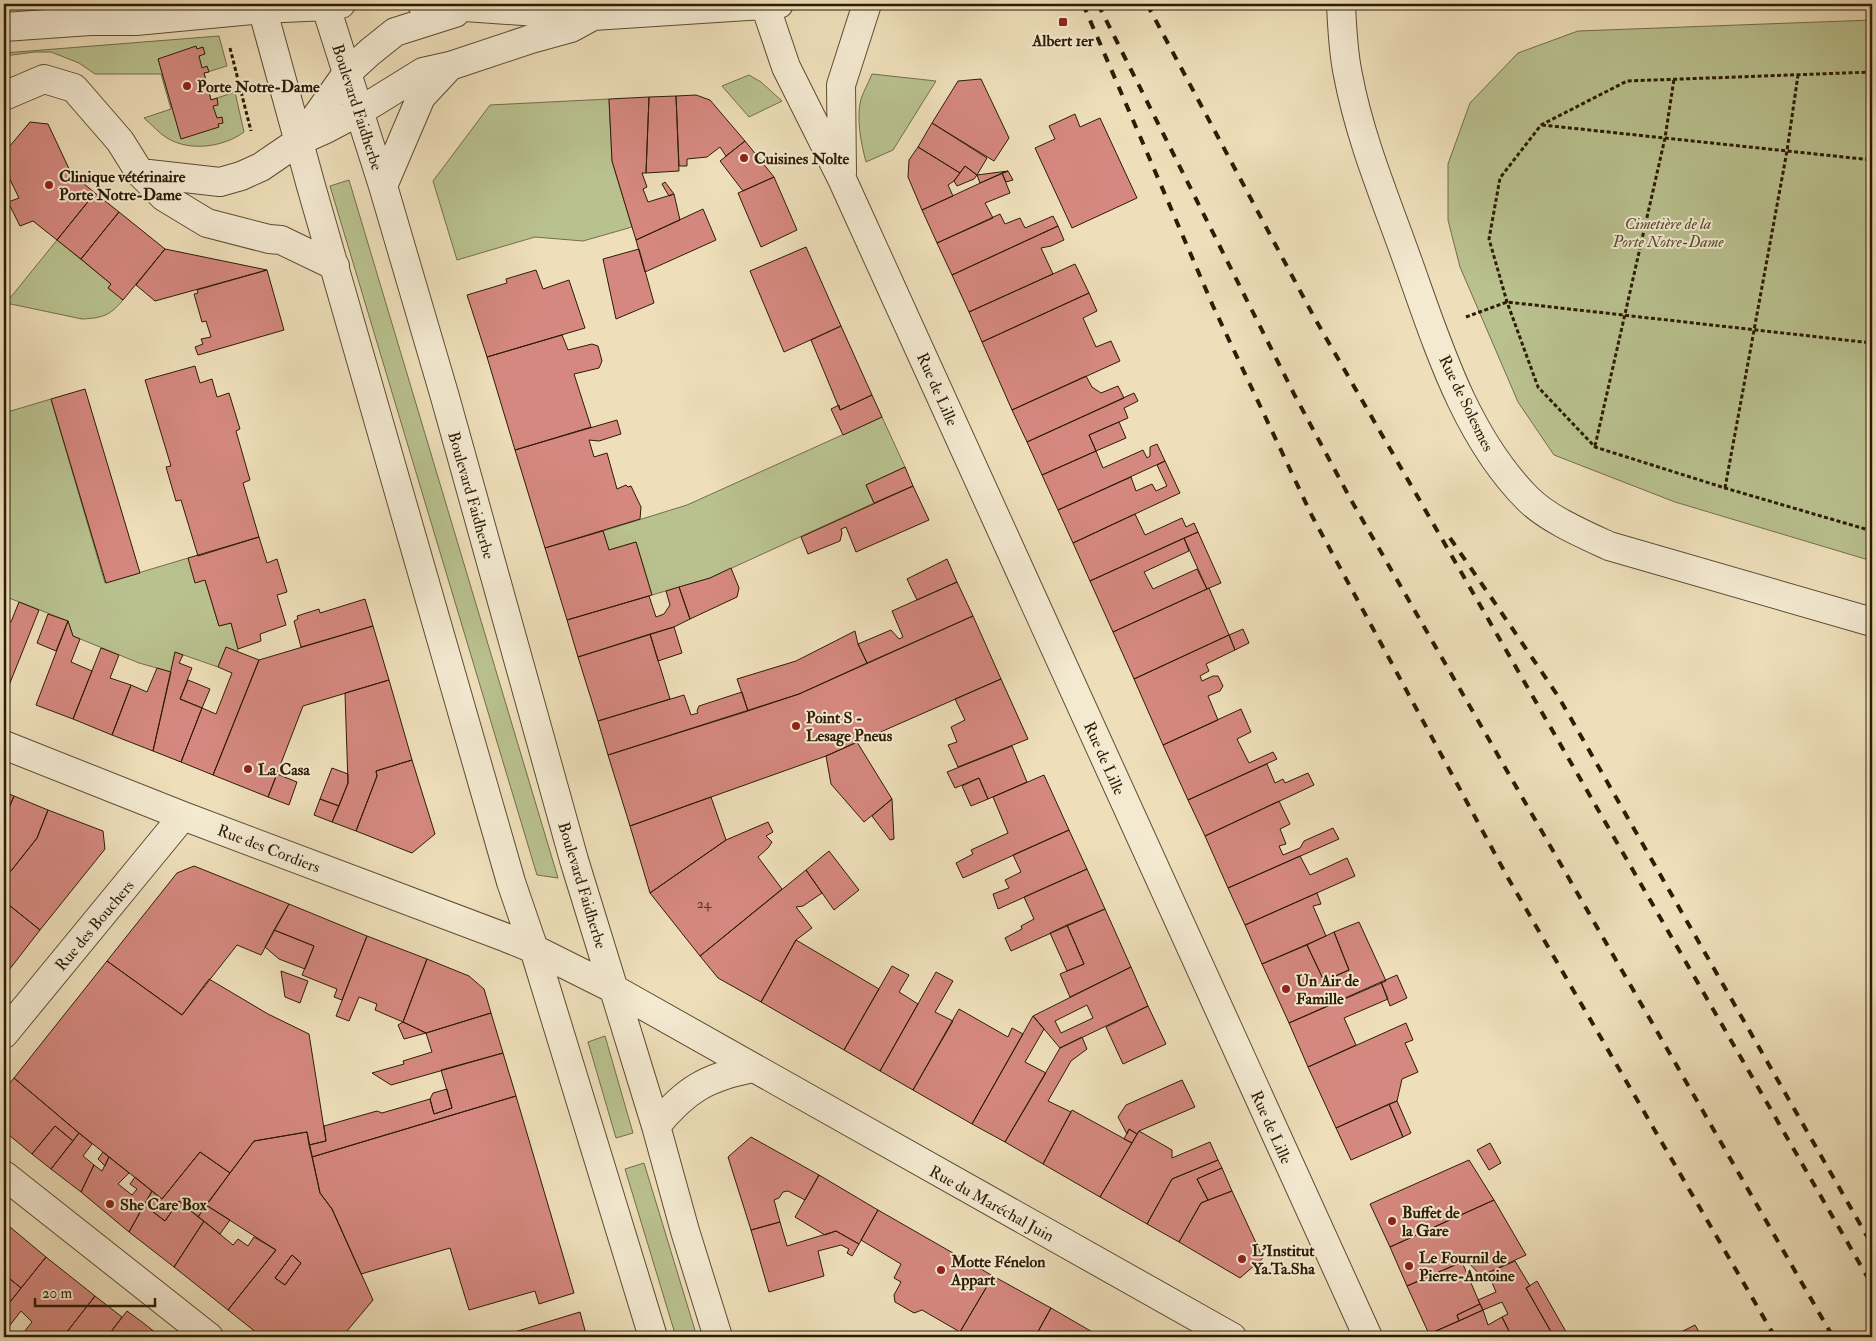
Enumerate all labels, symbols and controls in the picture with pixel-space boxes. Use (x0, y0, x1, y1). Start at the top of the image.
marker: Albert 1er (1057, 16, 1069, 28)
place label: Albert 1er (1031, 31, 1095, 51)
street label: Boulevard Faidherbe (327, 42, 387, 173)
place label: Porte Notre-Dame (197, 77, 320, 97)
marker: Porte Notre-Dame (181, 80, 193, 92)
place label: Cuisines Nolte (754, 149, 849, 169)
marker: Cuisines Nolte (738, 152, 750, 164)
place label: Clinique vétérinaire Porte Notre-Dame (59, 167, 186, 205)
marker: Clinique vétérinaire Porte Notre-Dame (43, 179, 55, 191)
park label: Cimetière de la Porte Notre-Dame (1611, 214, 1724, 252)
street label: Rue de Lille (912, 350, 962, 429)
street label: Rue de Solesmes (1434, 352, 1498, 455)
street label: Boulevard Faidherbe (443, 429, 499, 562)
place label: Point S - Lesage Pneus (806, 708, 893, 747)
street label: Rue de Lille (1079, 719, 1129, 798)
marker: Point S - Lesage Pneus (790, 720, 802, 732)
place label: La Casa (258, 760, 310, 780)
marker: La Casa (242, 763, 254, 775)
street label: Boulevard Faidherbe (553, 819, 611, 951)
street label: Rue des Cordiers (214, 820, 323, 878)
street label: Rue des Bouchers (51, 876, 139, 975)
house number: 24 (697, 895, 713, 912)
place label: Un Air de Famille (1296, 971, 1359, 1009)
marker: Un Air de Famille (1280, 983, 1292, 995)
street label: Rue de Lille (1246, 1088, 1296, 1167)
street label: Rue du Maréchal Juin (925, 1161, 1057, 1247)
place label: She Care Box (120, 1195, 208, 1215)
marker: She Care Box (104, 1198, 116, 1210)
place label: Buffet de la Gare (1401, 1203, 1460, 1241)
marker: Buffet de la Gare (1386, 1215, 1398, 1227)
place label: L'Institut Ya.Ta.Sha (1251, 1241, 1315, 1279)
place label: Le Fournil de Pierre-Antoine (1419, 1248, 1515, 1286)
place label: Motte Fénelon Appart (950, 1252, 1046, 1291)
marker: L'Institut Ya.Ta.Sha (1236, 1253, 1248, 1265)
marker: Le Fournil de Pierre-Antoine (1403, 1260, 1415, 1272)
marker: Motte Fénelon Appart (935, 1264, 947, 1276)
scale bar (35, 1276, 155, 1308)
text: 20 m (42, 1284, 72, 1303)

